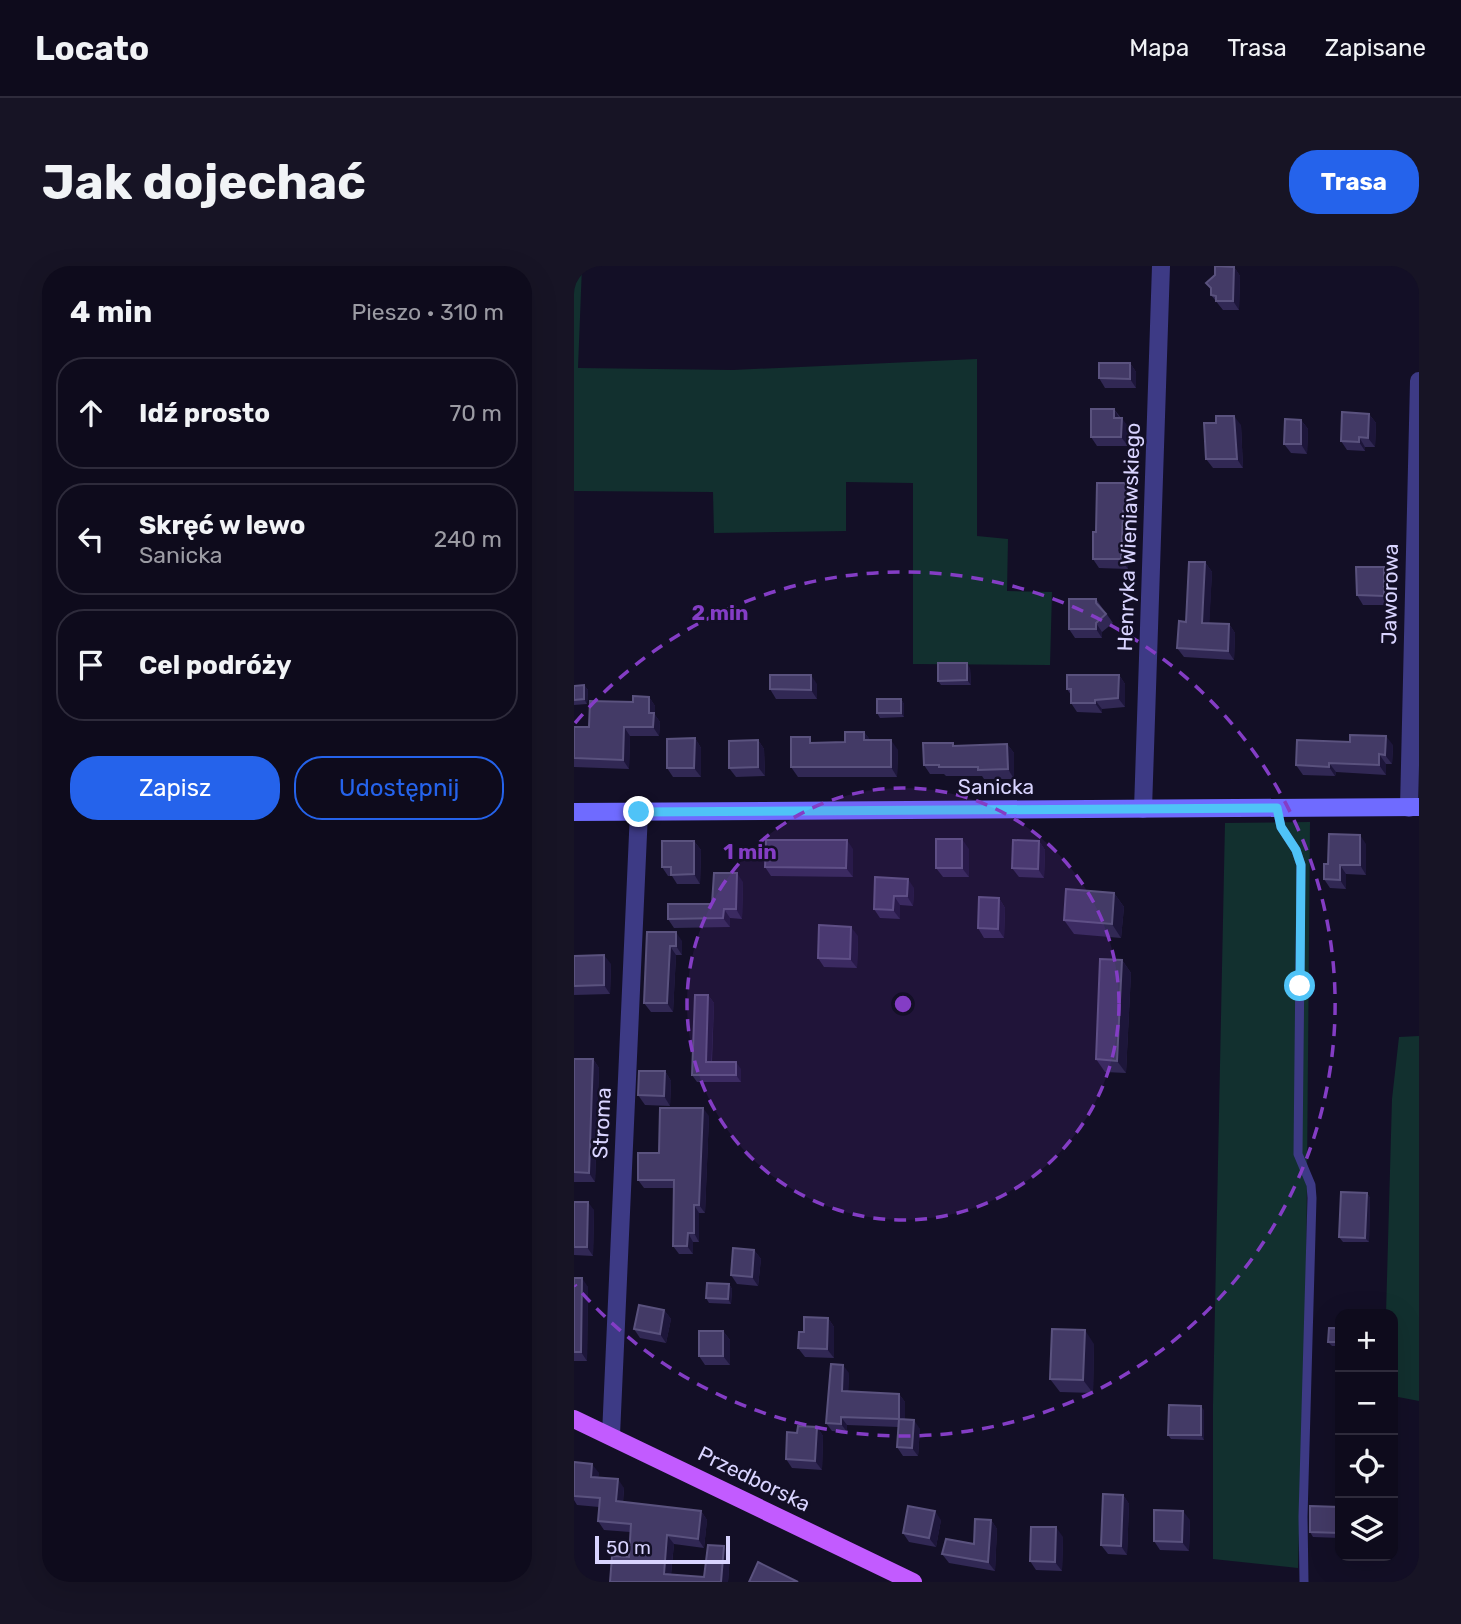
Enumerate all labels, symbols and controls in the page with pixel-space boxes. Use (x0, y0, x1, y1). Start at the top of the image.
text: Locato (35, 29, 149, 68)
text: Mapa (1129, 34, 1189, 62)
text: Trasa (1227, 34, 1287, 62)
text: Zapisane (1325, 34, 1426, 62)
button: Trasa (1289, 150, 1419, 214)
text: Jak dojechać (42, 153, 366, 211)
text: 4 min (70, 294, 152, 330)
text: Pieszo · 310 m (351, 298, 504, 326)
icon: ahead (72, 394, 110, 432)
text: Idź prosto (139, 398, 270, 429)
text: 70 m (450, 399, 502, 427)
street label: Henryka Wieniawskiego (1112, 422, 1145, 652)
text: Skręć w lewo (139, 510, 305, 541)
icon: left (72, 520, 110, 558)
text: 240 m (434, 525, 502, 553)
text: Sanicka (139, 541, 223, 569)
street label: Jaworowa (1376, 543, 1403, 645)
text: 2 min (692, 600, 748, 625)
icon: arrive (72, 646, 110, 684)
text: Cel podróży (139, 650, 292, 681)
button: Zapisz (70, 756, 280, 820)
button: Udostępnij (294, 756, 504, 820)
street label: Sanicka (958, 774, 1034, 799)
route end (623, 796, 654, 827)
text: 1 min (723, 839, 777, 864)
route start (1284, 970, 1315, 1001)
centre of rings (891, 992, 915, 1016)
street label: Stroma (587, 1087, 616, 1159)
map controls (1335, 1309, 1398, 1561)
button: + (1335, 1309, 1398, 1372)
button: − (1335, 1372, 1398, 1435)
button: locate (1335, 1435, 1398, 1498)
street label: Przedborska (694, 1441, 814, 1516)
button: layers (1335, 1498, 1398, 1561)
scale bar (595, 1533, 730, 1565)
text: 50 m (606, 1536, 651, 1559)

